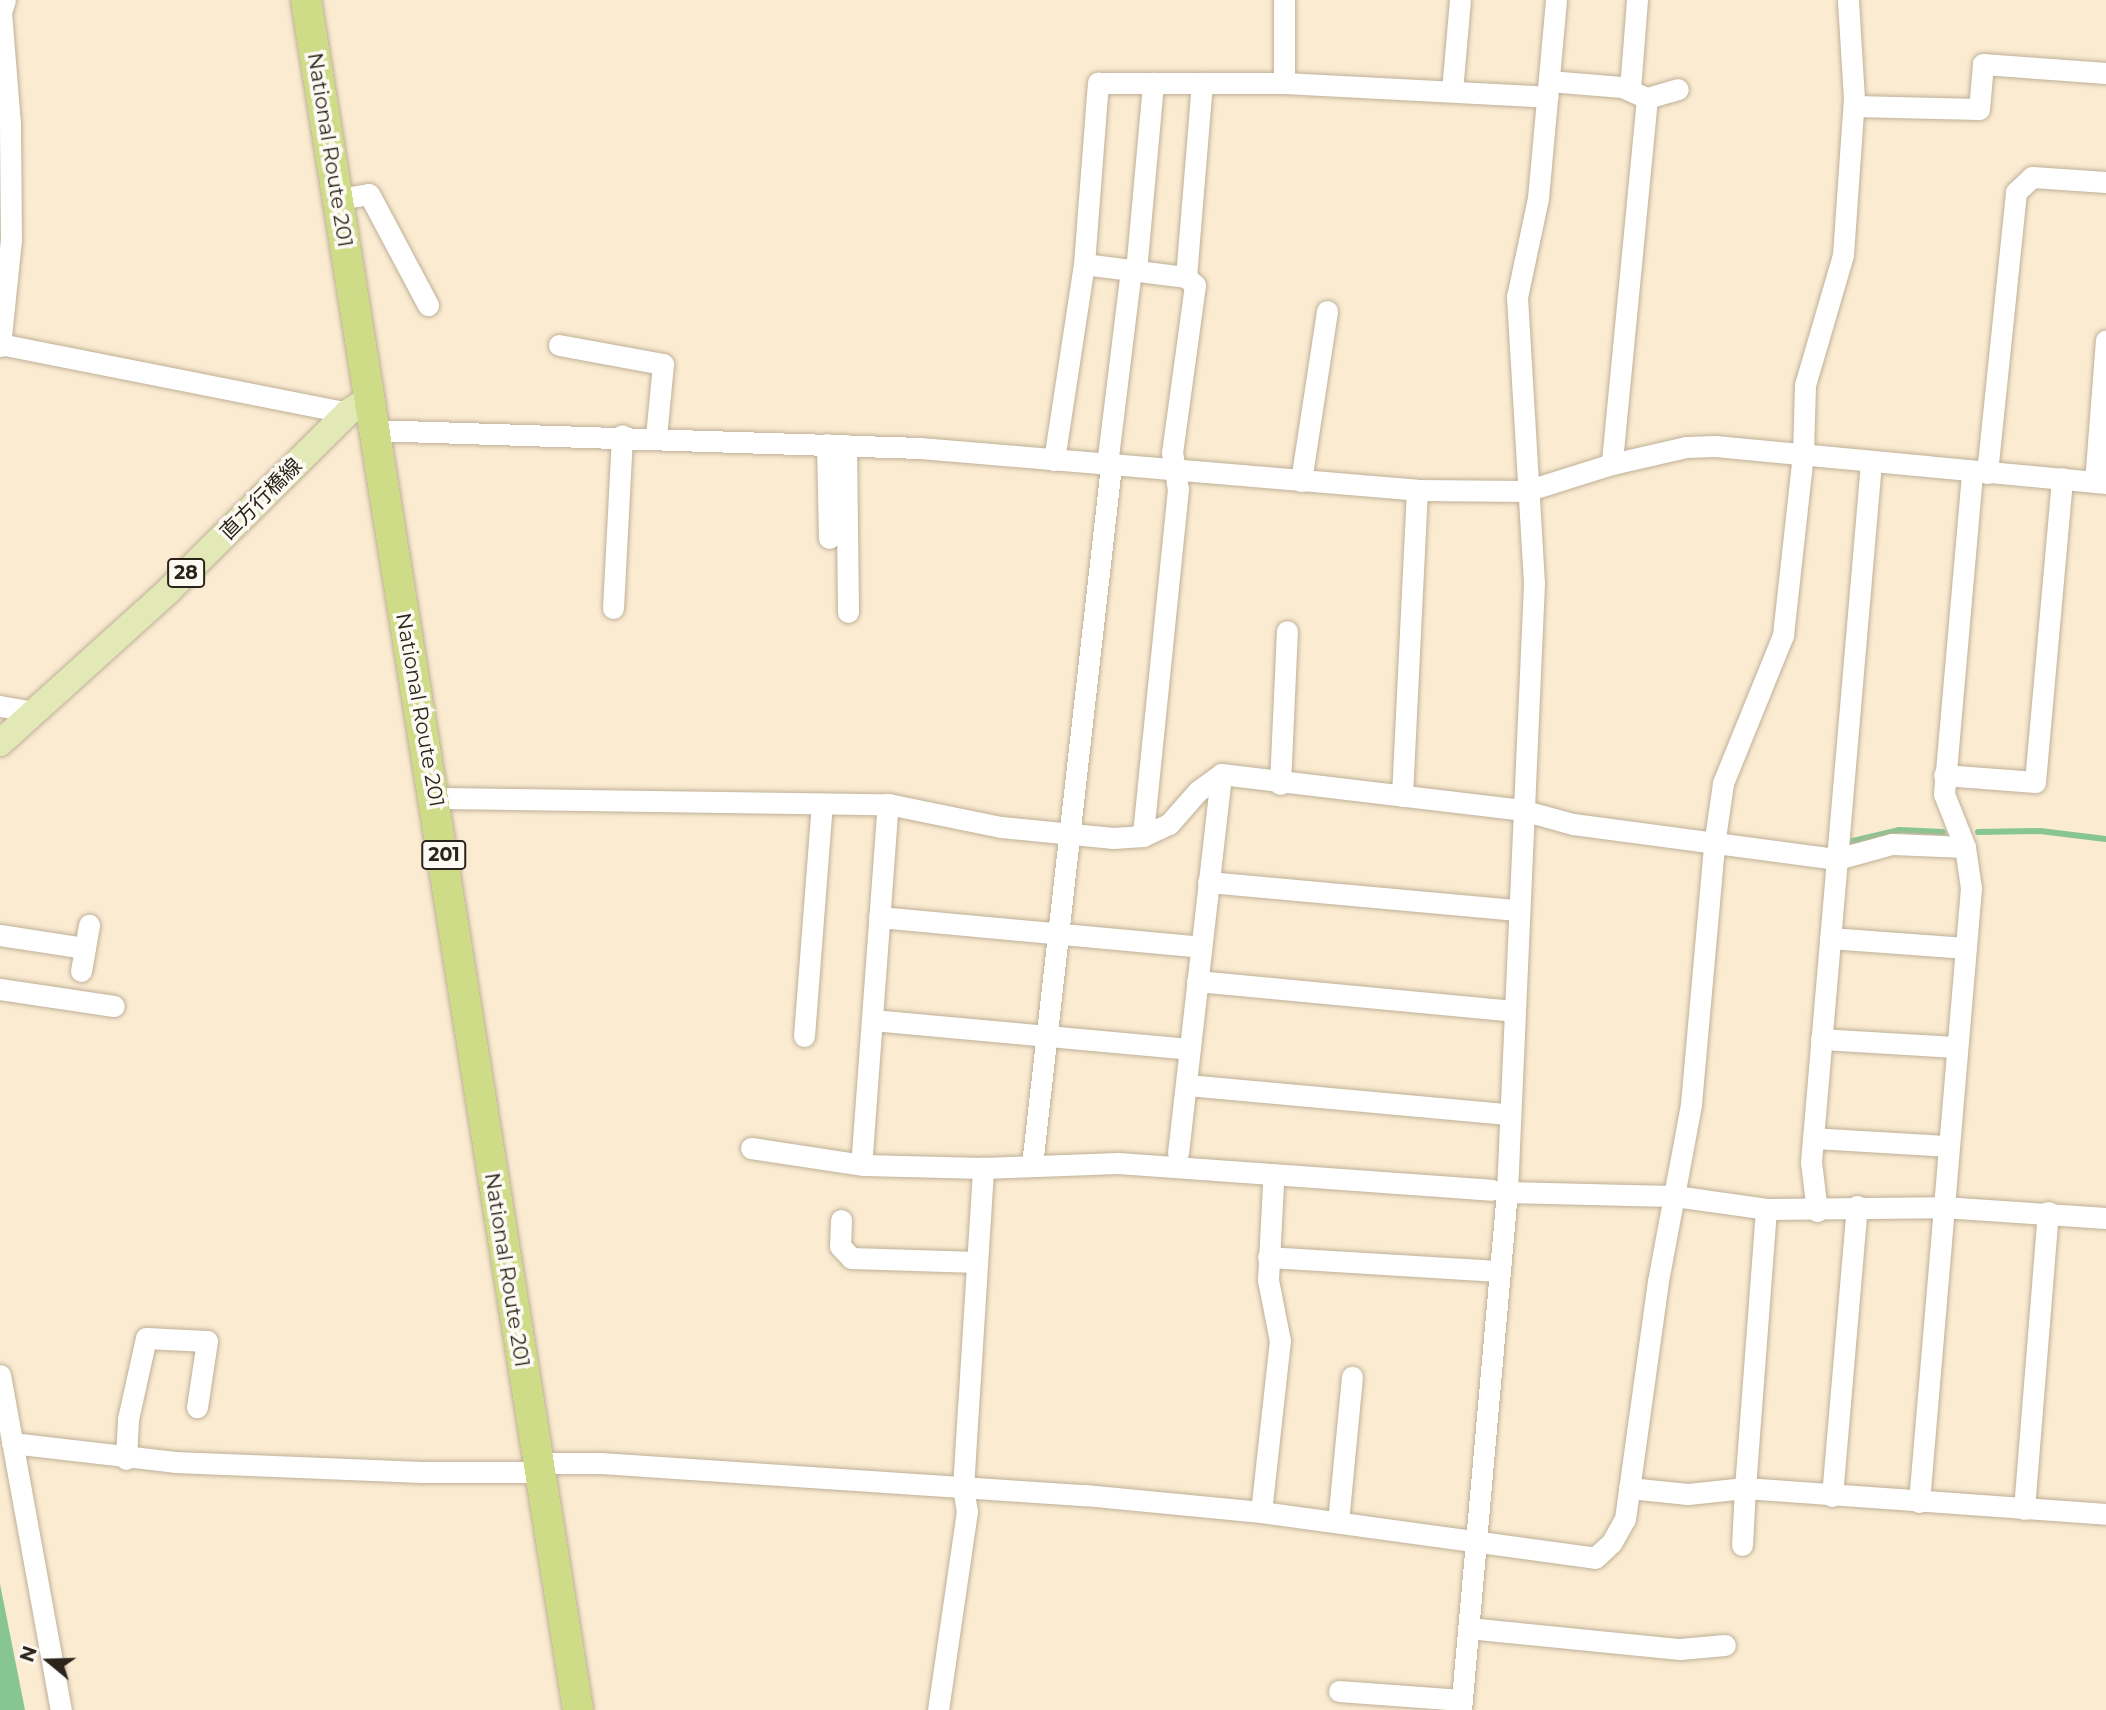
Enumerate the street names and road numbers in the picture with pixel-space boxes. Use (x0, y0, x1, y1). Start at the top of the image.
street label: National Route 201 (302, 51, 358, 249)
street label: 直方行橋線 (215, 453, 307, 545)
road number: 28 (167, 558, 205, 588)
street label: National Route 201 (391, 611, 449, 809)
road number: 201 (421, 840, 467, 870)
street label: National Route 201 (479, 1171, 535, 1369)

